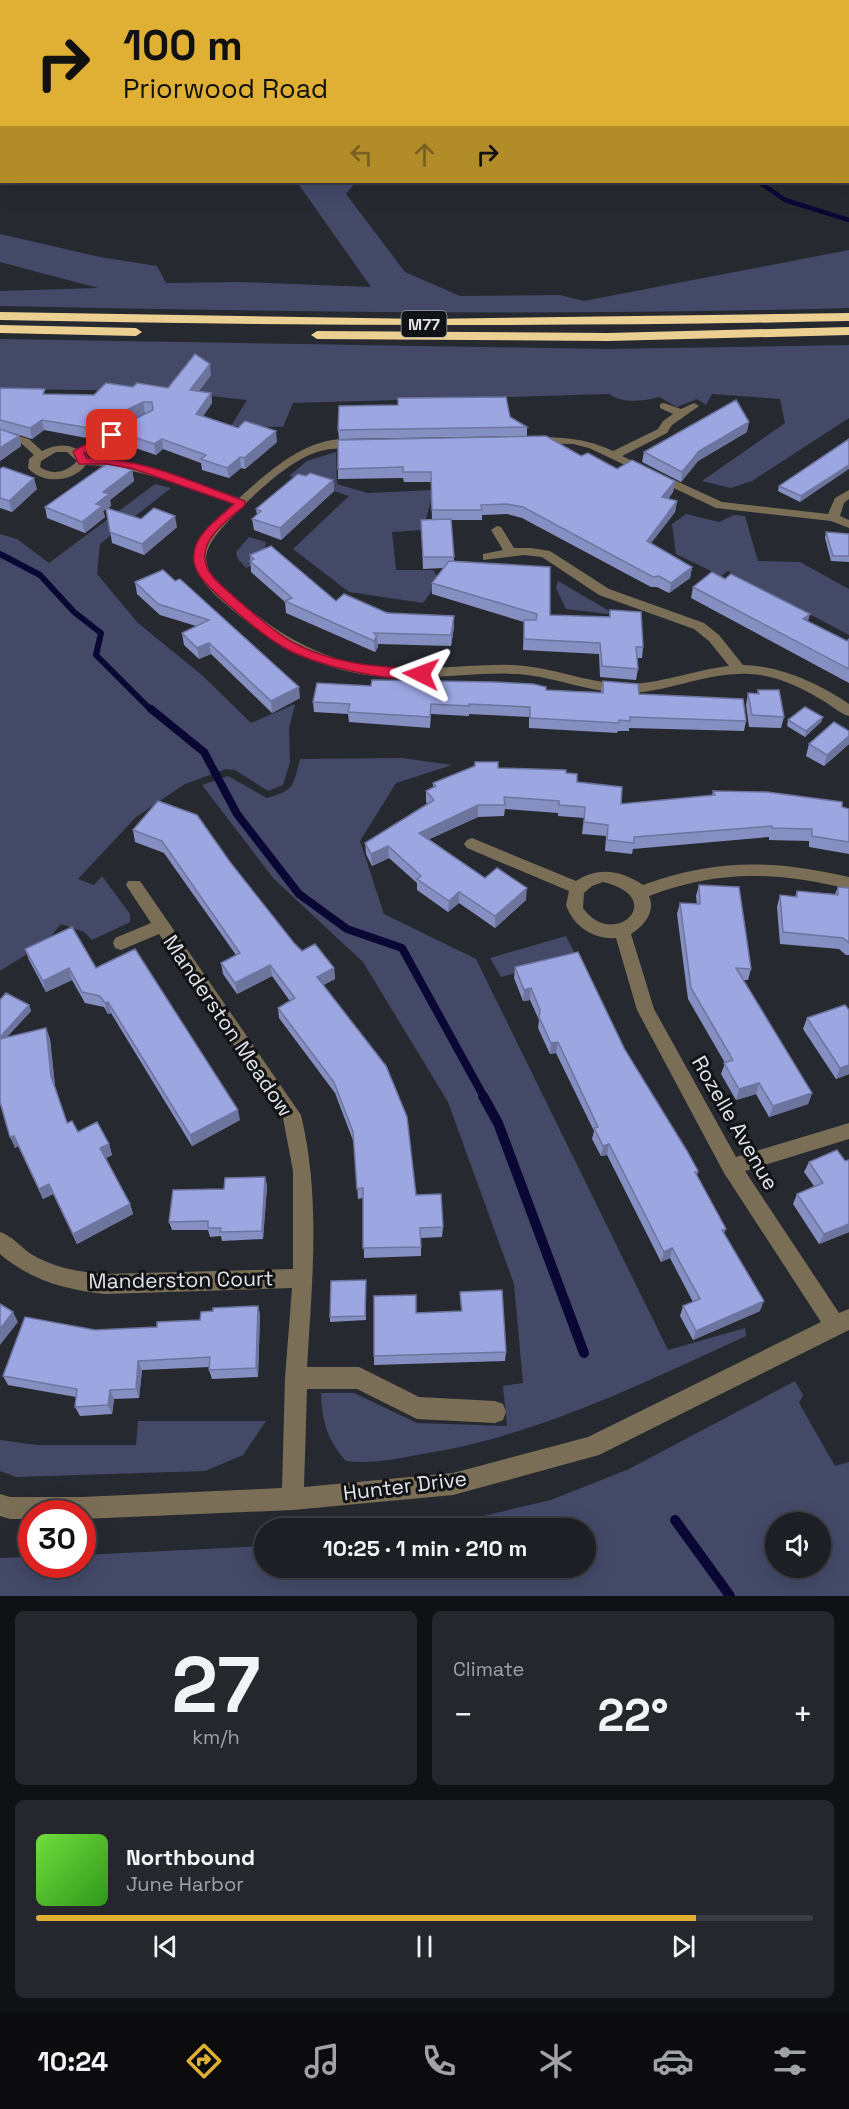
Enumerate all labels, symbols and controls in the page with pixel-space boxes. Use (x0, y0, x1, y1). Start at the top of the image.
text: 100 m (123, 19, 243, 72)
icon: right (24, 24, 102, 102)
text: Priorwood Road (123, 71, 328, 106)
icon: left (345, 138, 378, 171)
icon: ahead (408, 138, 441, 171)
icon: right (471, 138, 504, 171)
road number: M77 (402, 311, 446, 337)
pin (86, 409, 137, 460)
icon: arrive (95, 418, 128, 451)
position arrow (389, 642, 453, 706)
street label: Manderston Meadow (157, 930, 299, 1122)
street label: Rozelle Avenue (686, 1051, 785, 1195)
street label: Manderston Court (88, 1264, 274, 1295)
street label: Hunter Drive (341, 1465, 468, 1506)
speed limit sign: 30 (18, 1500, 96, 1578)
map controls (765, 1512, 831, 1578)
button: sound (765, 1512, 831, 1578)
text: 10:25 · 1 min · 210 m (323, 1534, 527, 1562)
text: 27 (172, 1635, 260, 1735)
text: Climate (453, 1656, 524, 1682)
text: 22° (597, 1687, 669, 1744)
text: − (453, 1694, 473, 1736)
text: + (793, 1694, 813, 1736)
text: km/h (192, 1724, 240, 1750)
text: Northbound (126, 1843, 255, 1871)
text: June Harbor (126, 1871, 244, 1897)
icon: previous (149, 1930, 182, 1963)
icon: pause (408, 1930, 441, 1963)
icon: next (667, 1930, 700, 1963)
icon: directions (183, 2040, 225, 2082)
icon: music (301, 2040, 343, 2082)
icon: phone (418, 2040, 460, 2082)
icon: climate (535, 2040, 577, 2082)
icon: car (652, 2040, 694, 2082)
icon: filters (769, 2040, 811, 2082)
text: 10:24 (38, 2044, 108, 2079)

